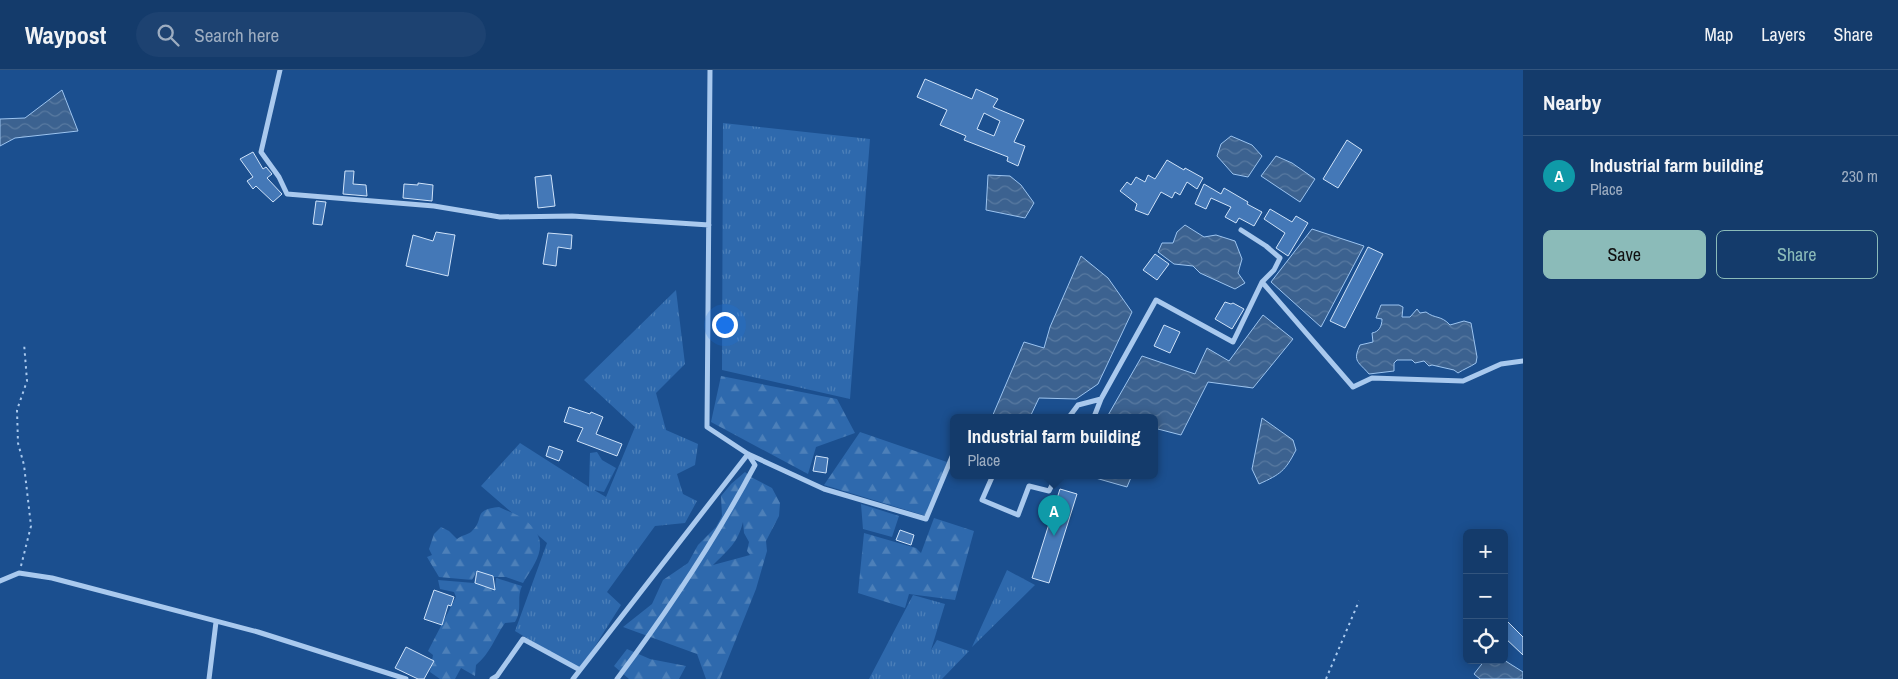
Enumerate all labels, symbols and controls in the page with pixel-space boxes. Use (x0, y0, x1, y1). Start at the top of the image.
search box (136, 12, 486, 57)
text: Waypost (25, 19, 106, 51)
icon: search (154, 21, 182, 49)
text: Search here (194, 22, 279, 48)
text: Map (1705, 22, 1733, 47)
text: Layers (1761, 22, 1806, 47)
text: Share (1834, 22, 1873, 47)
text: Nearby (1543, 88, 1601, 117)
text: Industrial farm building (1590, 152, 1763, 178)
text: A (1554, 165, 1564, 187)
text: 230 m (1842, 165, 1878, 187)
text: Place (1590, 178, 1623, 200)
button: Save (1543, 230, 1706, 279)
button: Share (1716, 230, 1878, 279)
your location (712, 312, 738, 338)
popup (950, 414, 1158, 479)
text: Industrial farm building (967, 423, 1141, 449)
text: Place (967, 449, 1000, 471)
pin: A (1038, 495, 1070, 536)
map controls (1463, 529, 1508, 664)
button: + (1463, 529, 1508, 574)
button: − (1463, 574, 1508, 619)
button: locate (1463, 619, 1508, 664)

